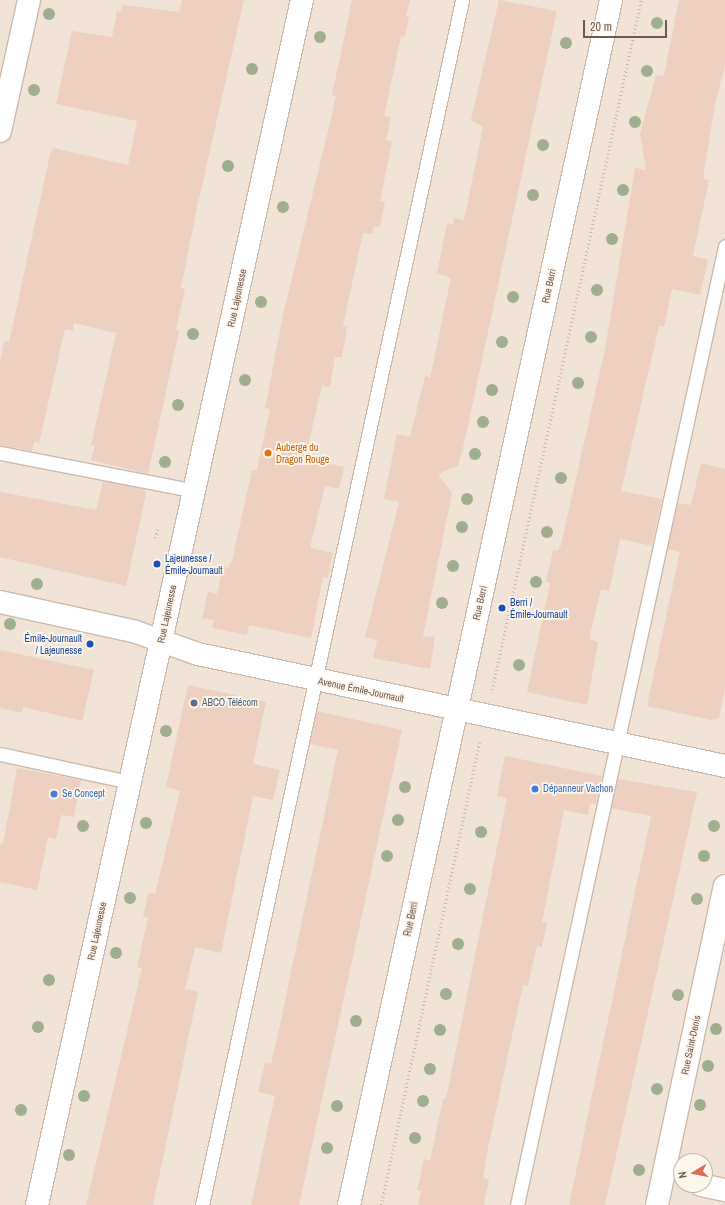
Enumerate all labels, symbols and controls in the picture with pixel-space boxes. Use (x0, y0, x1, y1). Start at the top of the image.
scale bar (585, 12, 669, 38)
text: 20 m (590, 19, 612, 35)
street label: Rue Lajeunesse (225, 268, 249, 328)
street label: Rue Berri (539, 268, 559, 304)
place label: Auberge du Dragon Rouge (276, 441, 329, 464)
marker: Auberge du Dragon Rouge (263, 448, 273, 458)
place label: Lajeunesse / Émile-Journault (165, 552, 222, 576)
marker: Lajeunesse / Émile-Journault (152, 559, 162, 569)
street label: Rue Lajeunesse (155, 584, 179, 644)
street label: Rue Berri (470, 585, 490, 621)
place label: Berri / Émile-Journault (510, 596, 567, 620)
marker: Berri / Émile-Journault (497, 603, 507, 613)
place label: Émile-Journault / Lajeunesse (25, 632, 82, 656)
marker: Émile-Journault / Lajeunesse (85, 639, 95, 649)
street label: Avenue Émile-Journault (317, 675, 405, 705)
place label: ABCO Télécom (202, 697, 258, 709)
marker: ABCO Télécom (189, 698, 199, 708)
place label: Dépanneur Vachon (543, 783, 613, 795)
marker: Dépanneur Vachon (530, 784, 540, 794)
place label: Se Concept (62, 788, 105, 800)
marker: Se Concept (49, 789, 59, 799)
street label: Rue Lajeunesse (85, 901, 109, 961)
street label: Rue Berri (401, 901, 421, 937)
street label: Rue Saint-Denis (679, 1014, 703, 1076)
north arrow (673, 1153, 713, 1193)
text: N (675, 1170, 690, 1179)

